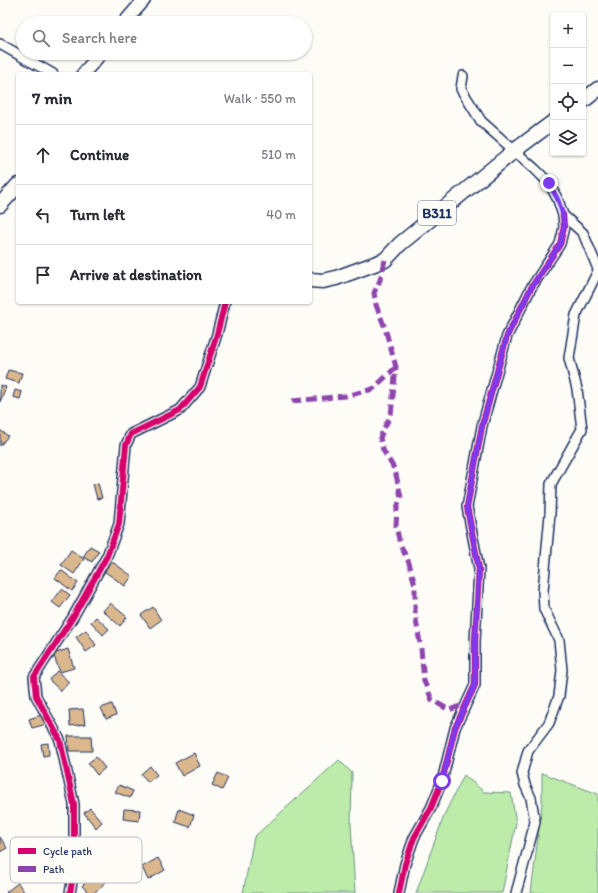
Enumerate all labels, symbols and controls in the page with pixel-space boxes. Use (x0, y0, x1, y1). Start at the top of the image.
map controls (550, 12, 586, 156)
button: + (550, 12, 586, 48)
search box (16, 16, 312, 60)
icon: search (30, 27, 52, 49)
text: Search here (62, 29, 137, 47)
button: − (550, 48, 586, 84)
button: locate (550, 84, 586, 120)
text: 7 min (32, 88, 72, 108)
text: Walk · 550 m (224, 91, 296, 106)
button: layers (550, 120, 586, 156)
icon: ahead (32, 144, 54, 166)
text: Continue (70, 146, 129, 164)
text: 510 m (261, 147, 296, 162)
route end (540, 174, 558, 192)
road number: B311 (418, 201, 456, 225)
icon: left (32, 204, 54, 226)
text: Turn left (70, 206, 125, 224)
text: 40 m (266, 207, 296, 222)
icon: arrive (32, 264, 54, 286)
text: Arrive at destination (70, 266, 202, 284)
route start (433, 772, 451, 790)
legend (10, 837, 142, 883)
text: Cycle path (43, 845, 92, 858)
text: Path (43, 863, 65, 876)

